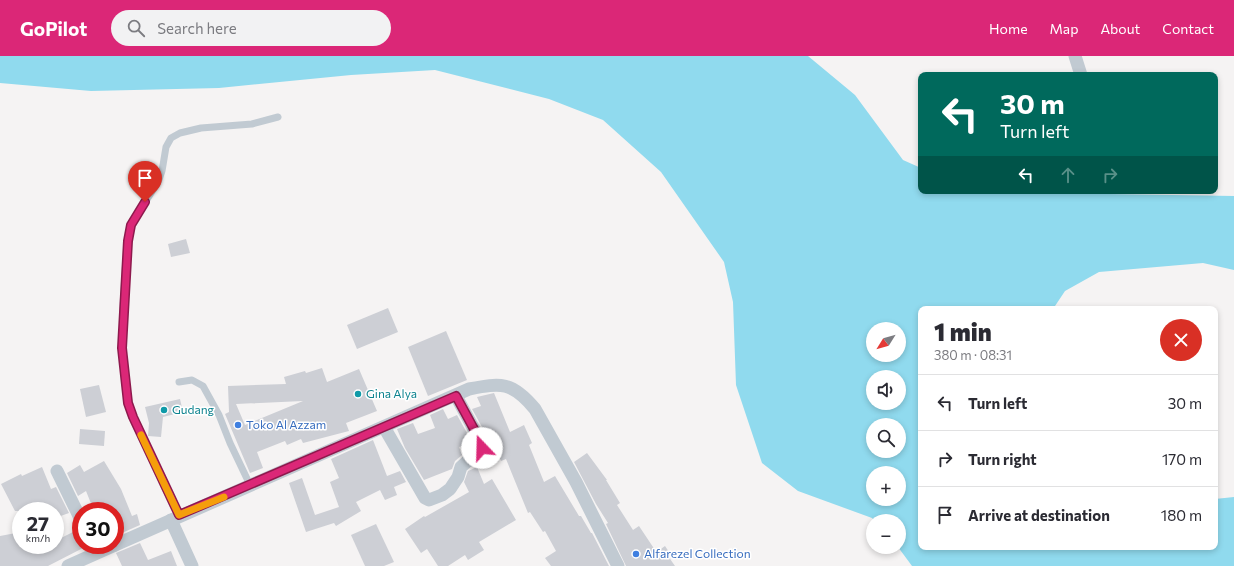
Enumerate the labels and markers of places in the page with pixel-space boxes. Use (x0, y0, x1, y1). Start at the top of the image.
pin (128, 161, 162, 202)
place label: Gina Alya (366, 386, 417, 400)
marker: Gina Alya (353, 389, 363, 399)
place label: Gudang (172, 402, 215, 416)
marker: Gudang (159, 405, 169, 415)
place label: Toko Al Azzam (246, 417, 326, 431)
marker: Toko Al Azzam (233, 420, 243, 430)
place label: Alfarezel Collection (644, 546, 751, 560)
marker: Alfarezel Collection (631, 549, 641, 559)

